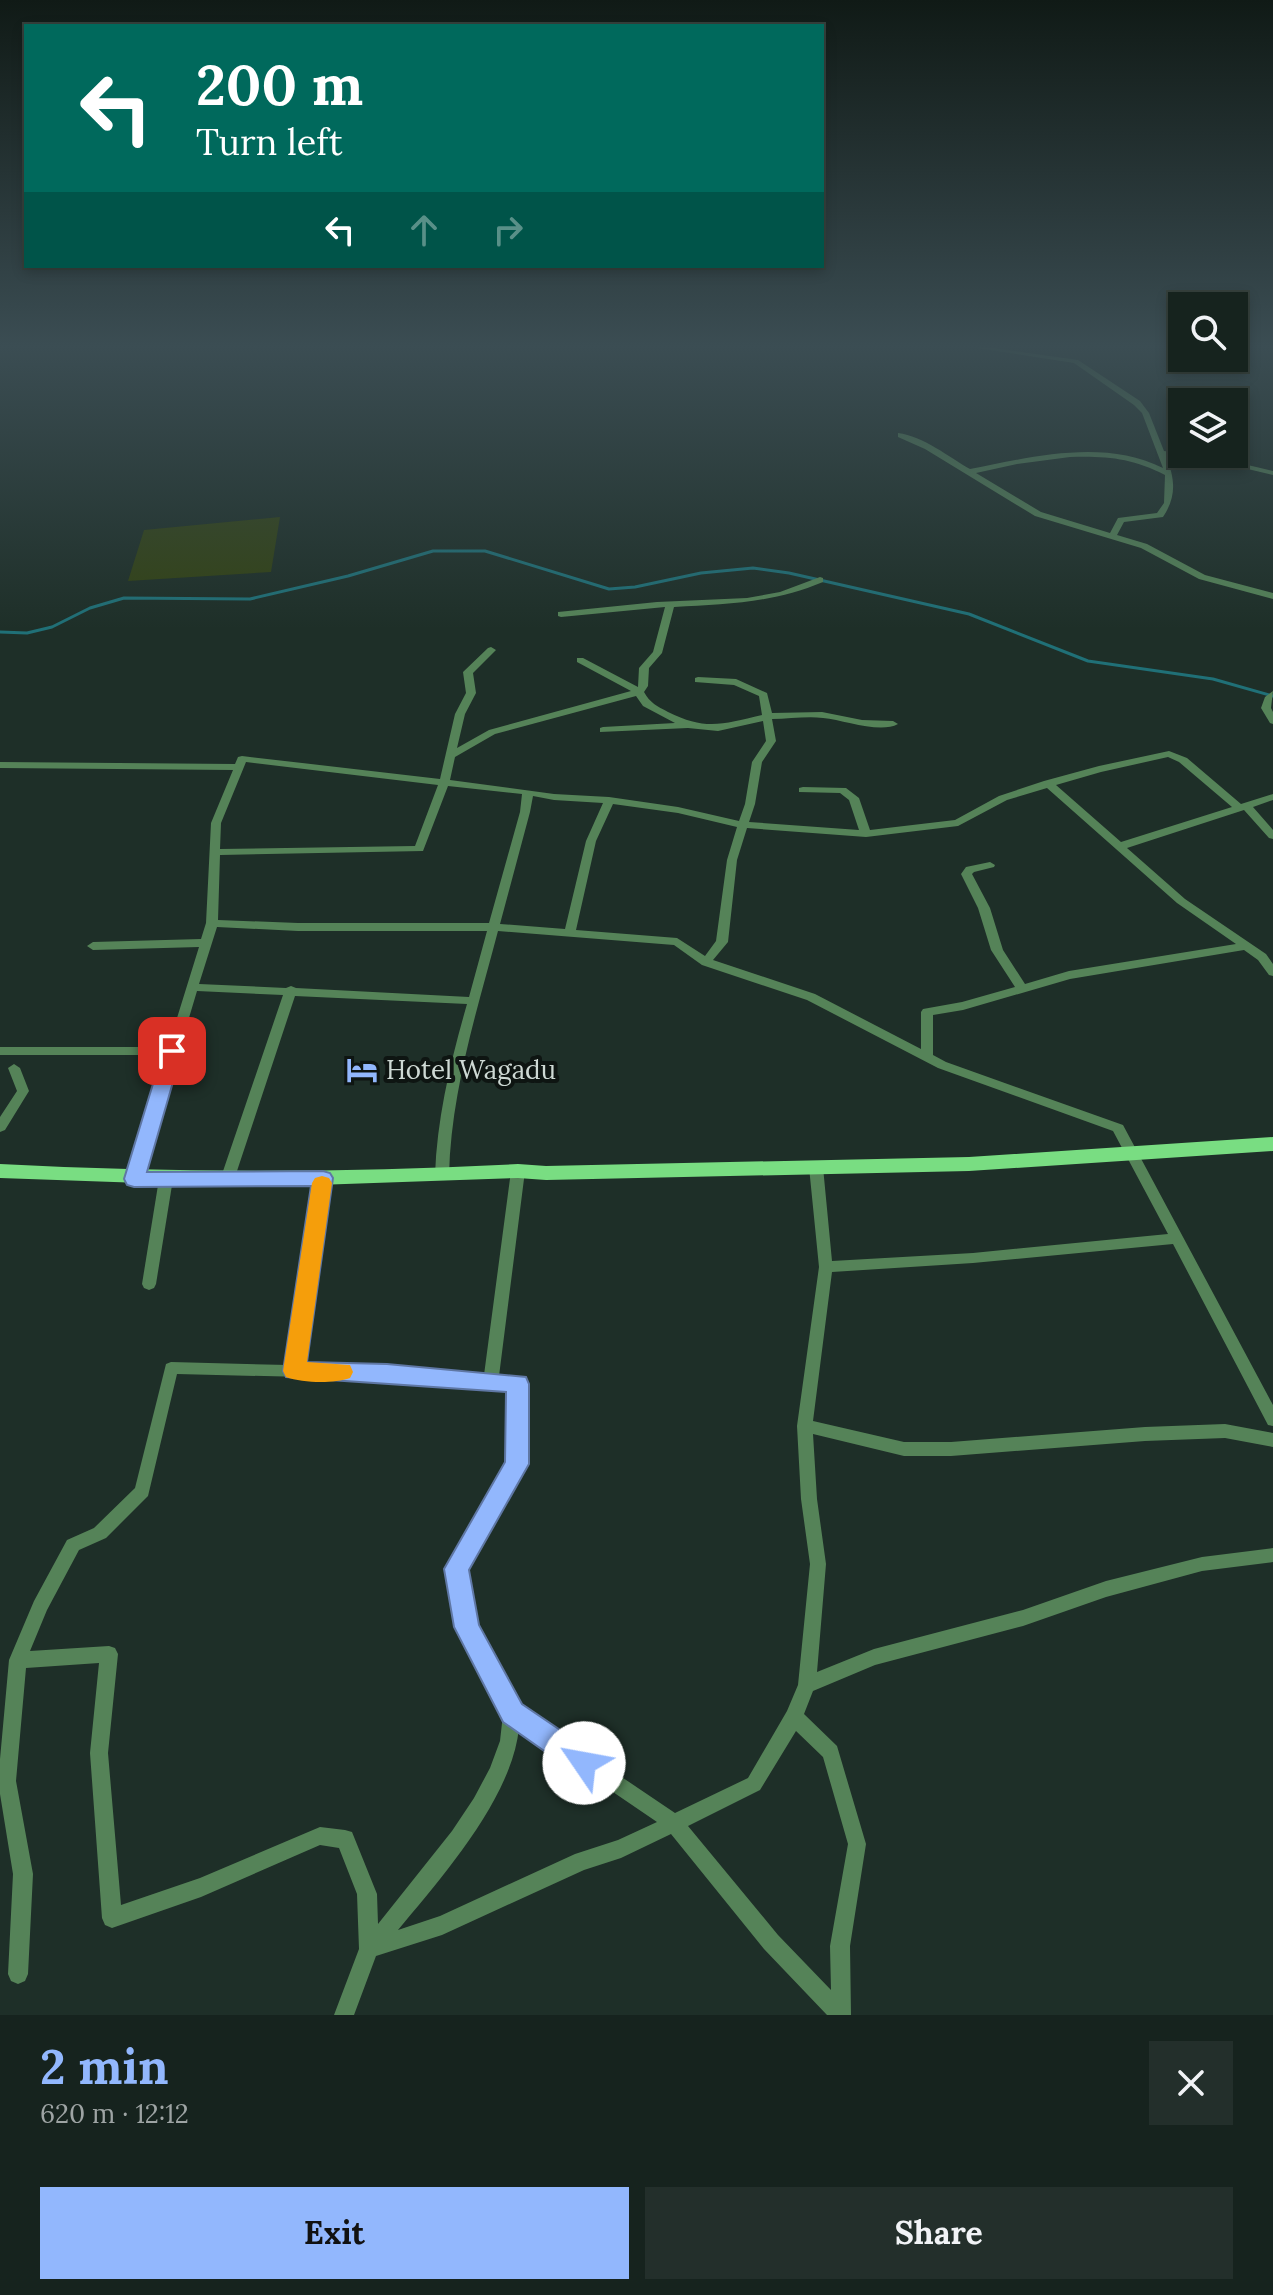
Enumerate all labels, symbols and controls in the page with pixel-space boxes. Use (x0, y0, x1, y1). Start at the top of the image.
text: 200 m (196, 49, 363, 120)
icon: left (64, 56, 168, 160)
text: Turn left (196, 119, 343, 165)
icon: left (318, 208, 362, 252)
icon: ahead (402, 208, 446, 252)
icon: right (486, 208, 530, 252)
map controls (1168, 292, 1248, 468)
button: search (1168, 292, 1248, 372)
button: layers (1168, 388, 1248, 468)
pin (138, 1017, 206, 1085)
icon: arrive (150, 1029, 194, 1073)
hotel icon: Hotel Wagadu (345, 1053, 379, 1087)
place label: Hotel Wagadu (386, 1053, 556, 1086)
position arrow (542, 1721, 626, 1805)
text: 2 min (40, 2036, 169, 2097)
button: close (1149, 2041, 1233, 2125)
text: 620 m · 12:12 (40, 2097, 189, 2130)
button: Exit (40, 2187, 629, 2279)
button: Share (645, 2187, 1233, 2279)

